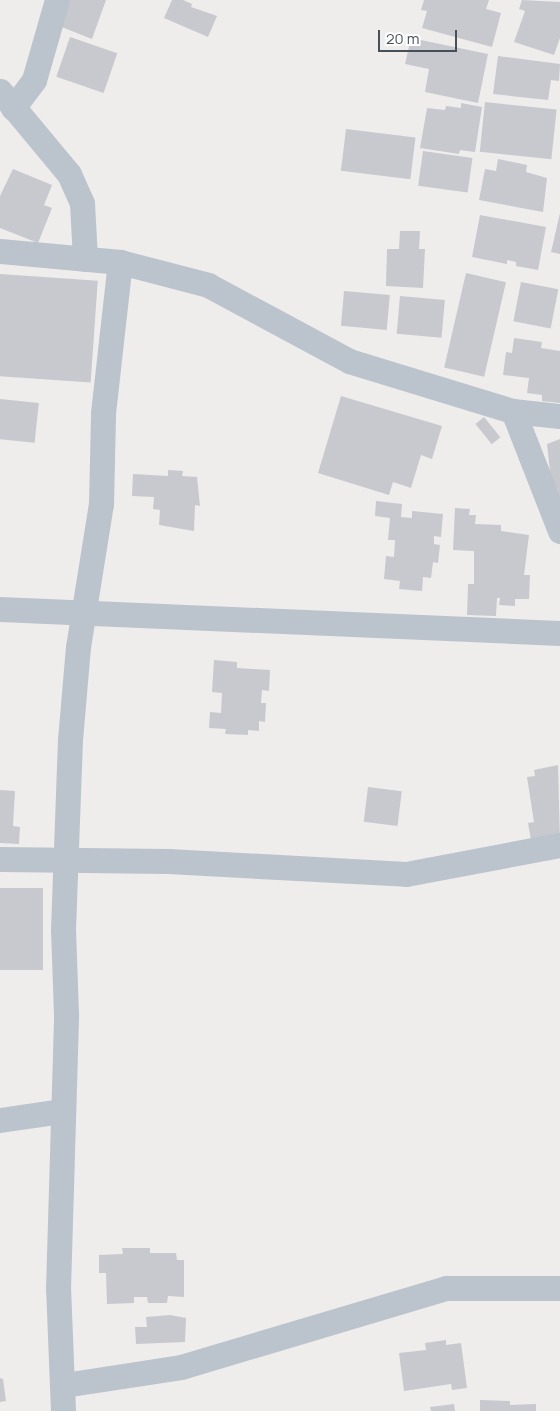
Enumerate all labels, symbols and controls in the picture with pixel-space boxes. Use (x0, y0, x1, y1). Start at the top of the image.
scale bar (380, 20, 459, 52)
text: 20 m (386, 28, 419, 49)

